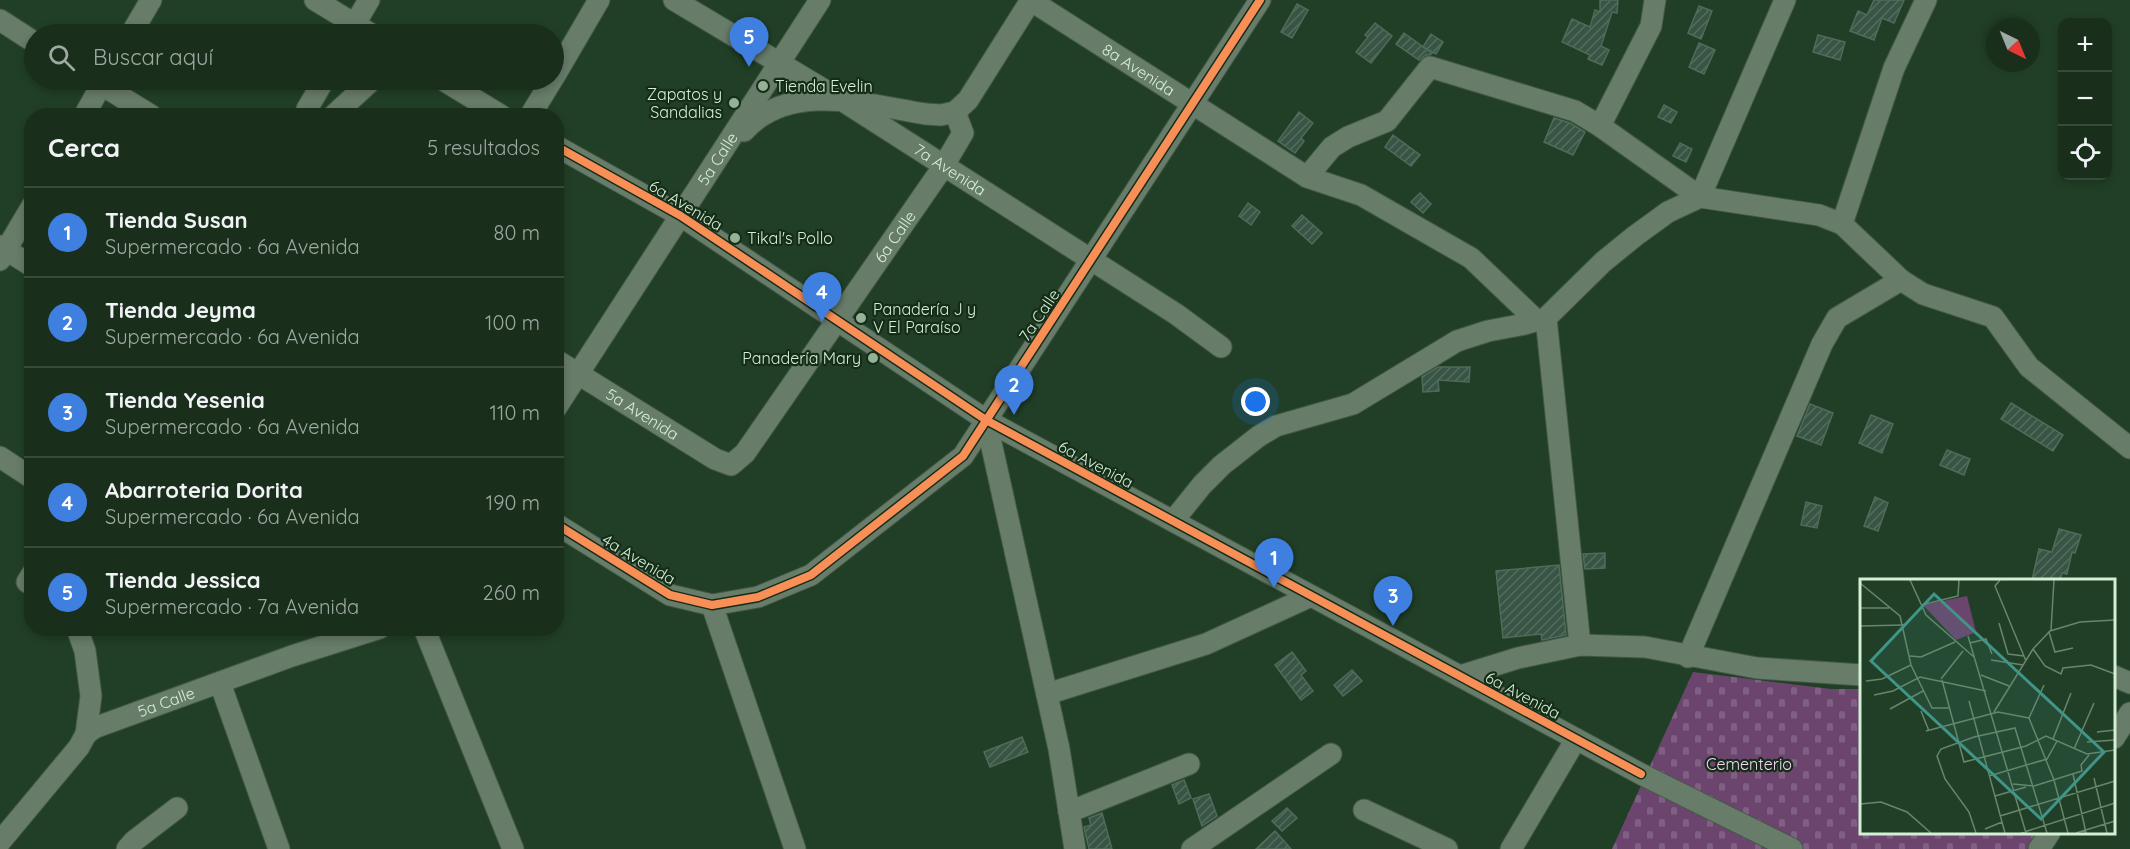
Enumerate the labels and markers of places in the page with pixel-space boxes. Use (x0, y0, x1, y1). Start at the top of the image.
pin: 5 (730, 17, 768, 67)
place label: Tienda Evelin (775, 76, 873, 96)
marker: Tienda Evelin (756, 79, 770, 93)
place label: Zapatos y Sandalias (647, 84, 722, 122)
marker: Zapatos y Sandalias (727, 96, 741, 110)
place label: Tikal's Pollo (747, 228, 833, 248)
marker: Tikal's Pollo (728, 231, 742, 245)
pin: 4 (802, 272, 842, 322)
place label: Panadería J y V El Paraíso (873, 299, 976, 337)
marker: Panadería J y V El Paraíso (854, 311, 868, 325)
place label: Panadería Mary (742, 348, 861, 368)
marker: Panadería Mary (866, 351, 880, 365)
pin: 2 (994, 366, 1034, 415)
pin: 1 (1254, 538, 1294, 588)
pin: 3 (1374, 576, 1412, 626)

